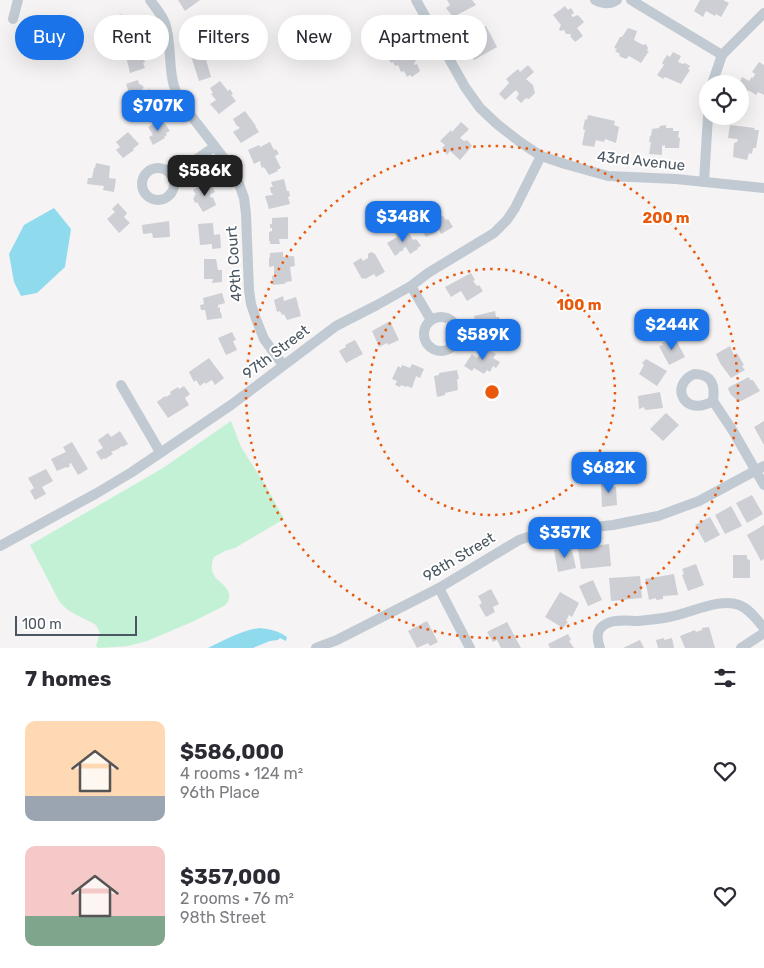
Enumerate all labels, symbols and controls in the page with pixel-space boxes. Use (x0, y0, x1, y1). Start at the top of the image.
chip: Buy (15, 15, 84, 60)
chip: Rent (94, 15, 169, 60)
chip: Filters (179, 15, 268, 60)
chip: New (278, 15, 351, 60)
chip: Apartment (361, 15, 487, 60)
map controls (699, 75, 749, 125)
button: locate (699, 75, 749, 125)
pin: $707K (123, 90, 193, 132)
text: $707K (133, 96, 183, 115)
street label: 43rd Avenue (596, 147, 686, 175)
pin: $586K (170, 154, 240, 197)
text: $586K (179, 161, 231, 180)
pin: $348K (368, 200, 438, 243)
text: $348K (376, 207, 430, 226)
text: 200 m (642, 209, 690, 227)
street label: 49th Court (222, 225, 246, 303)
text: 100 m (557, 296, 601, 314)
pin: $244K (637, 308, 707, 351)
text: $244K (645, 315, 699, 334)
pin: $589K (448, 318, 518, 361)
street label: 97th Street (239, 321, 313, 383)
text: $589K (457, 325, 509, 344)
centre of rings (483, 383, 501, 401)
pin: $682K (574, 452, 644, 494)
text: $682K (583, 458, 635, 477)
pin: $357K (530, 516, 600, 559)
text: $357K (539, 523, 591, 542)
street label: 98th Street (420, 528, 498, 585)
scale bar (15, 613, 138, 636)
text: 100 m (22, 616, 62, 633)
icon: filters (711, 664, 739, 692)
text: 7 homes (25, 666, 111, 691)
text: $586,000 (180, 739, 284, 764)
icon: home (65, 741, 125, 801)
icon: heart (711, 757, 739, 785)
text: 4 rooms · 124 m² (180, 764, 303, 783)
text: 96th Place (180, 783, 260, 802)
text: $357,000 (180, 864, 281, 889)
icon: home (65, 866, 125, 926)
icon: heart (711, 882, 739, 910)
text: 2 rooms · 76 m² (180, 889, 294, 908)
text: 98th Street (180, 908, 266, 927)

